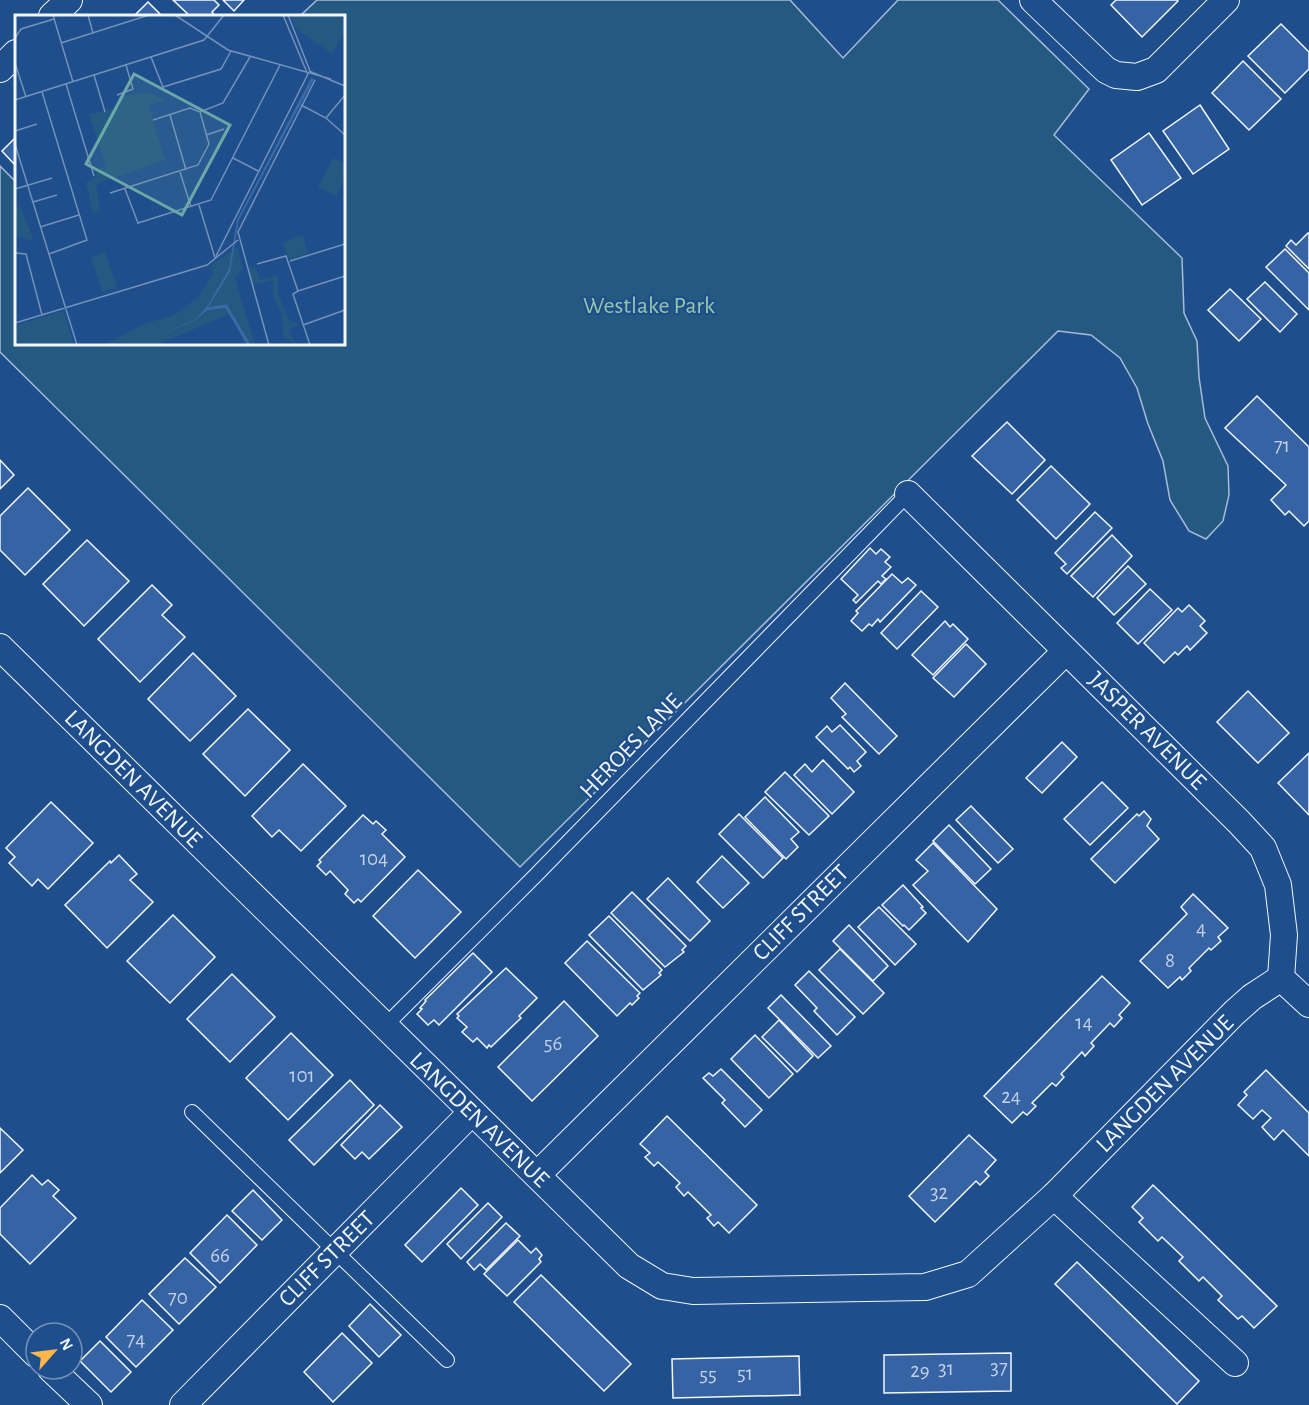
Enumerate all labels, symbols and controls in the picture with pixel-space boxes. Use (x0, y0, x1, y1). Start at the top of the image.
inset map (15, 15, 345, 345)
park label: Westlake Park (583, 294, 715, 318)
house number: 71 (1274, 435, 1290, 456)
street label: JASPER AVENUE (1084, 668, 1211, 795)
street label: HEROES LANE (575, 689, 687, 803)
street label: LANGDEN AVENUE (60, 706, 207, 853)
house number: 104 (360, 848, 388, 869)
street label: CLIFF STREET (748, 860, 854, 966)
house number: 4 (1196, 918, 1206, 939)
house number: 8 (1165, 950, 1175, 971)
street label: LANGDEN AVENUE (1092, 1010, 1239, 1157)
house number: 14 (1075, 1012, 1093, 1033)
house number: 56 (544, 1033, 562, 1054)
street label: LANGDEN AVENUE (405, 1048, 553, 1193)
house number: 101 (289, 1065, 315, 1086)
house number: 24 (1001, 1086, 1021, 1107)
house number: 32 (930, 1182, 948, 1203)
street label: CLIFF STREET (274, 1206, 380, 1312)
house number: 66 (210, 1245, 230, 1266)
house number: 70 (168, 1287, 188, 1308)
north arrow (24, 1321, 84, 1381)
house number: 74 (127, 1329, 145, 1350)
text: N (57, 1336, 76, 1353)
house number: 37 (990, 1357, 1008, 1378)
house number: 31 (938, 1358, 954, 1379)
house number: 29 (910, 1360, 930, 1381)
house number: 51 (737, 1363, 753, 1384)
house number: 55 (699, 1364, 717, 1385)

